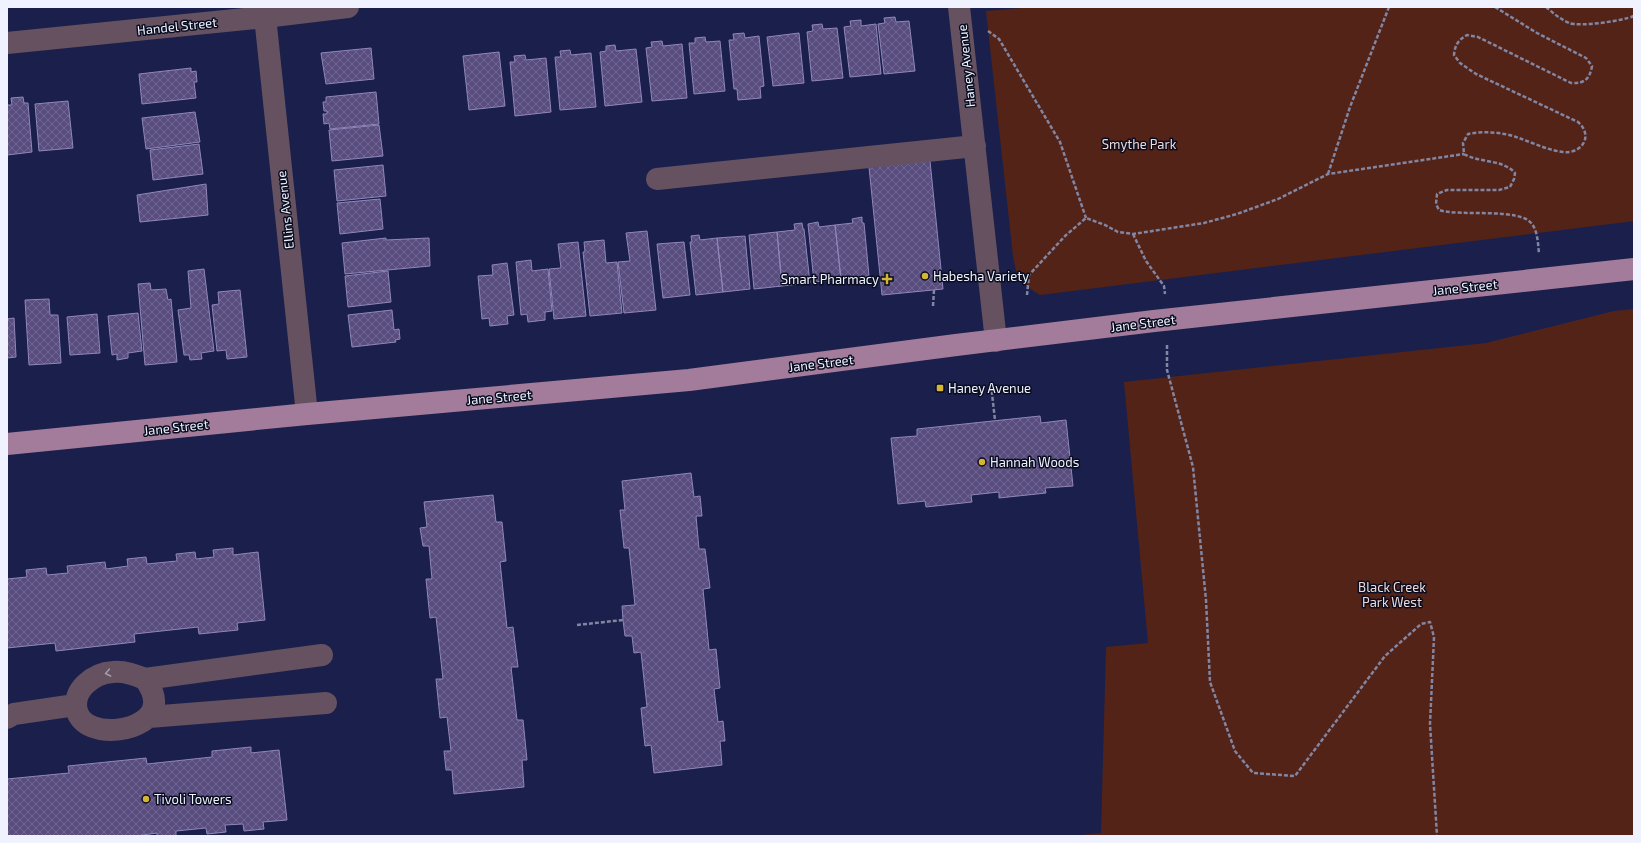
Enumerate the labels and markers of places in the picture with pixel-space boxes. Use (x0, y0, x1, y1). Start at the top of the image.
place label: Habesha Variety (933, 268, 1029, 284)
place label: Smart Pharmacy (781, 271, 879, 287)
marker: Habesha Variety (920, 271, 930, 281)
marker: Smart Pharmacy (882, 274, 892, 284)
place label: Haney Avenue (948, 380, 1031, 396)
marker: Haney Avenue (935, 383, 945, 393)
place label: Hannah Woods (990, 454, 1079, 470)
marker: Hannah Woods (977, 457, 987, 467)
place label: Tivoli Towers (154, 791, 232, 807)
marker: Tivoli Towers (141, 794, 151, 804)

